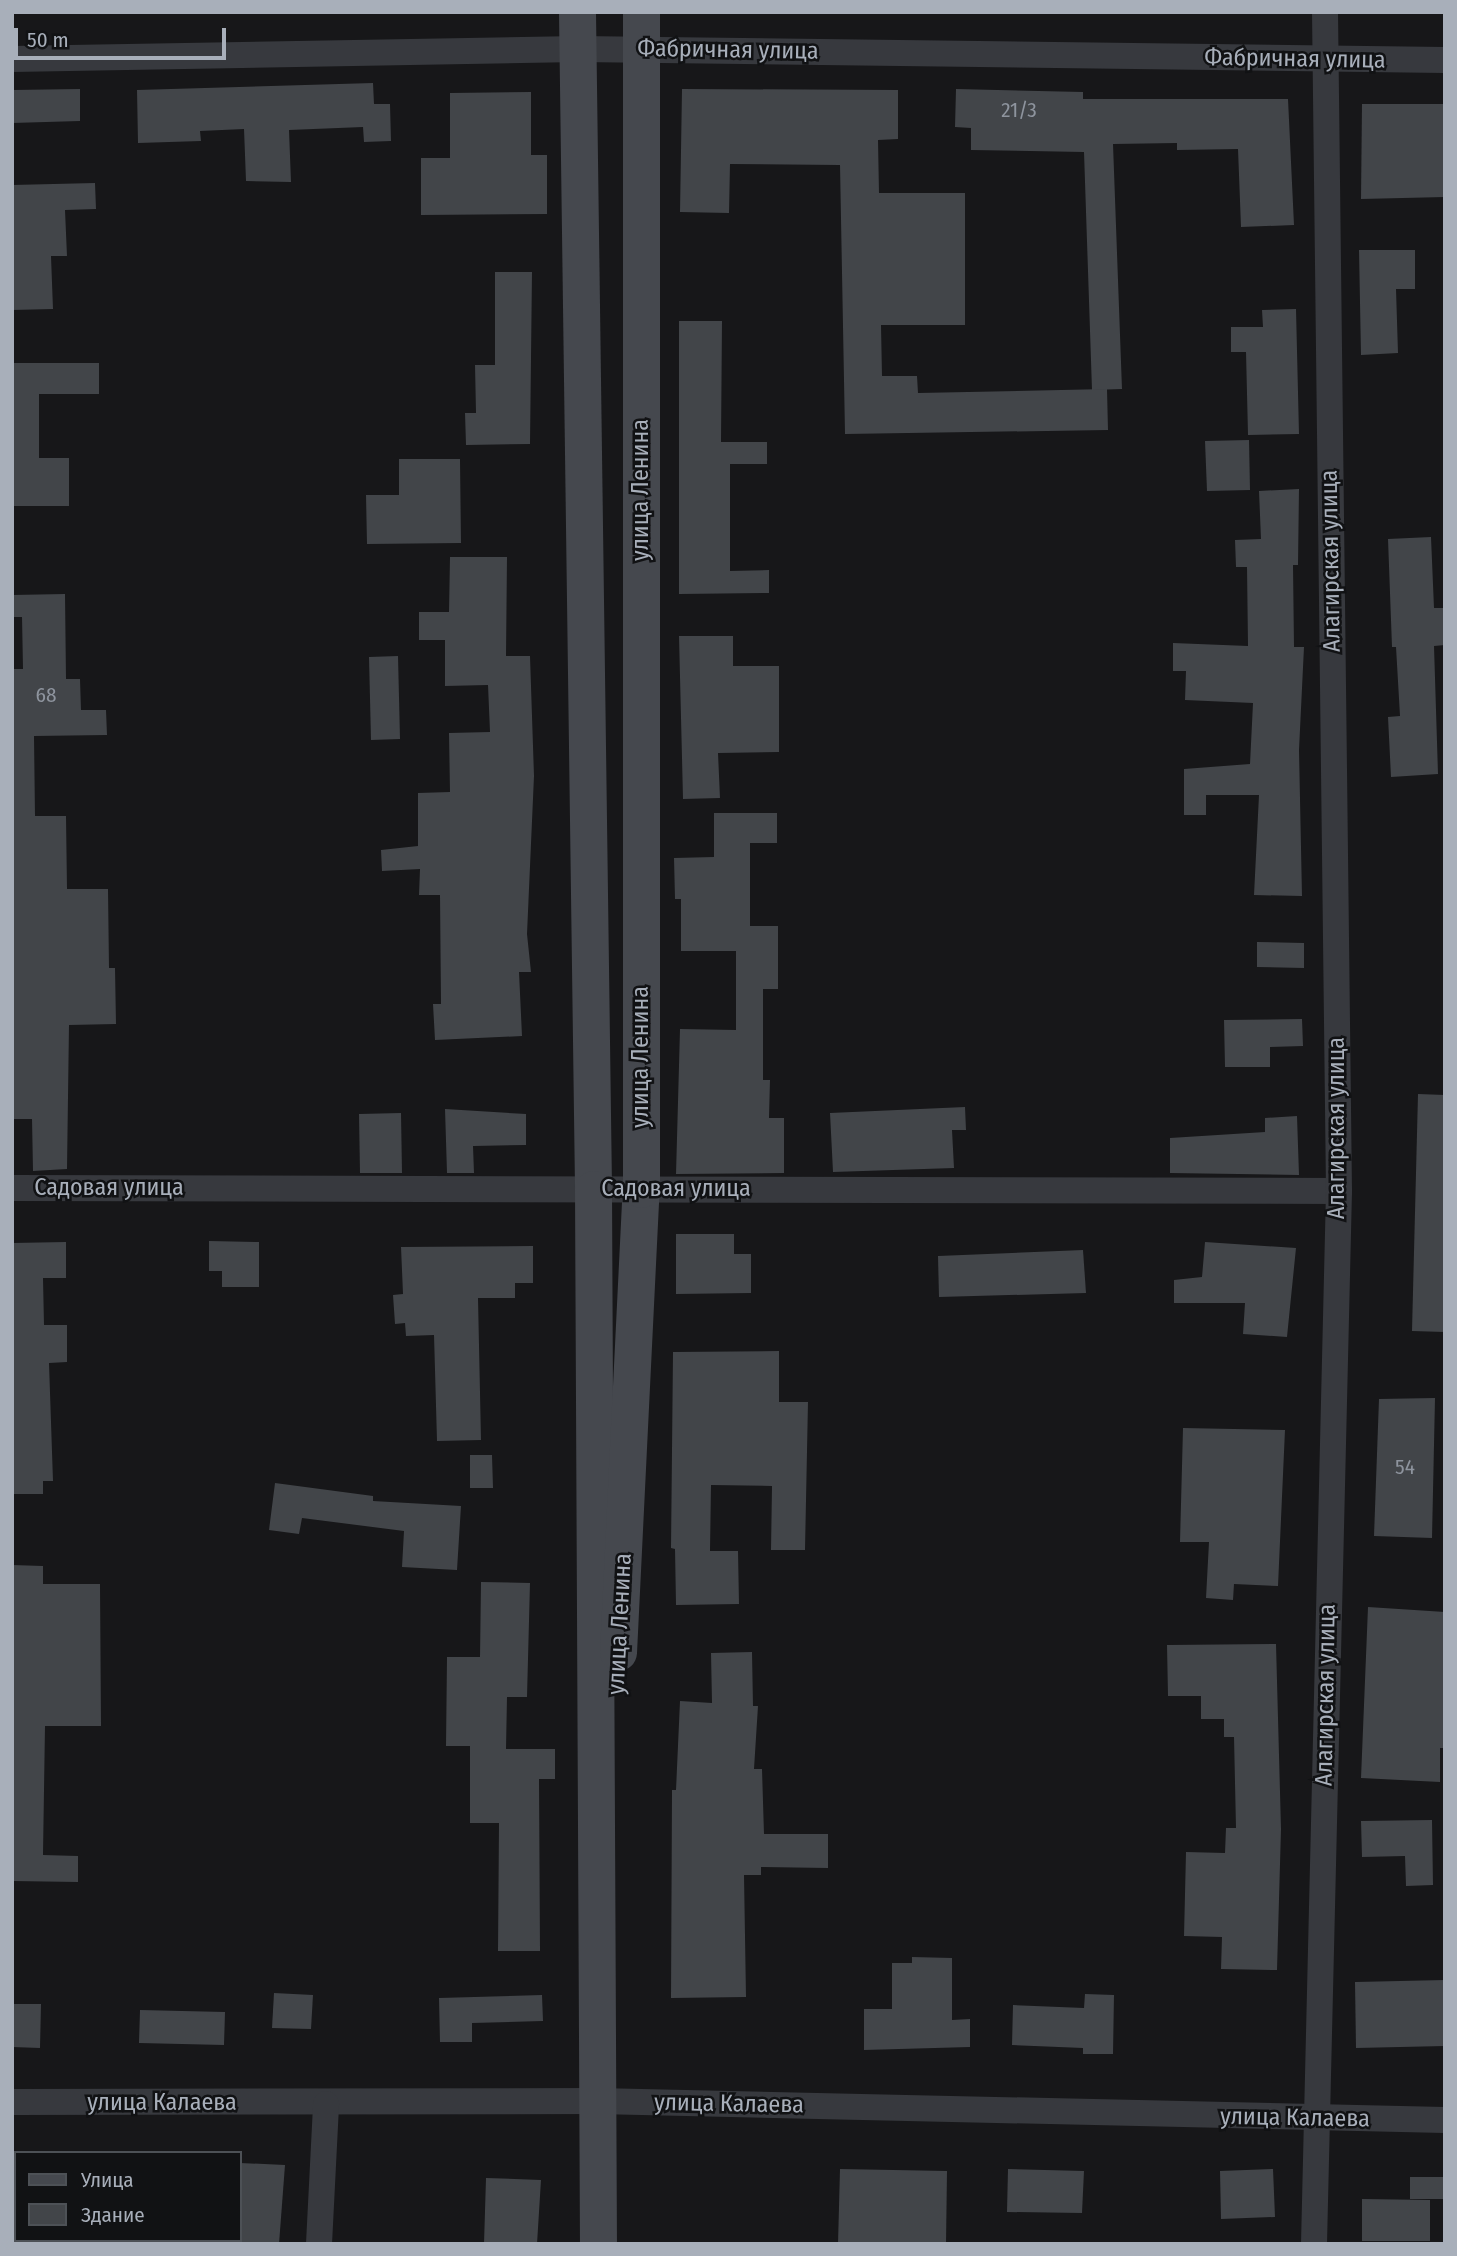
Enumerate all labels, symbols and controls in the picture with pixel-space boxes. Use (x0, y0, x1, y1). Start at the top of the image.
scale bar (18, 14, 229, 58)
text: 50 m (27, 27, 69, 53)
street label: Фабричная улица (637, 34, 819, 66)
street label: Фабричная улица (1204, 43, 1386, 75)
house number: 21/3 (1001, 97, 1037, 123)
street label: улица Ленина (627, 419, 655, 561)
street label: Алагирская улица (1315, 470, 1347, 652)
house number: 68 (36, 682, 56, 708)
street label: улица Ленина (627, 986, 655, 1128)
street label: Алагирская улица (1323, 1037, 1351, 1219)
street label: Садовая улица (34, 1174, 184, 1202)
street label: Садовая улица (601, 1175, 751, 1203)
house number: 54 (1395, 1454, 1415, 1480)
street label: улица Ленина (602, 1552, 638, 1696)
street label: Алагирская улица (1310, 1604, 1342, 1786)
street label: улица Калаева (654, 2088, 804, 2120)
street label: улица Калаева (87, 2089, 237, 2117)
street label: улица Калаева (1220, 2102, 1370, 2134)
legend (14, 2151, 242, 2242)
text: Улица (81, 2167, 134, 2193)
text: Здание (81, 2202, 145, 2228)

